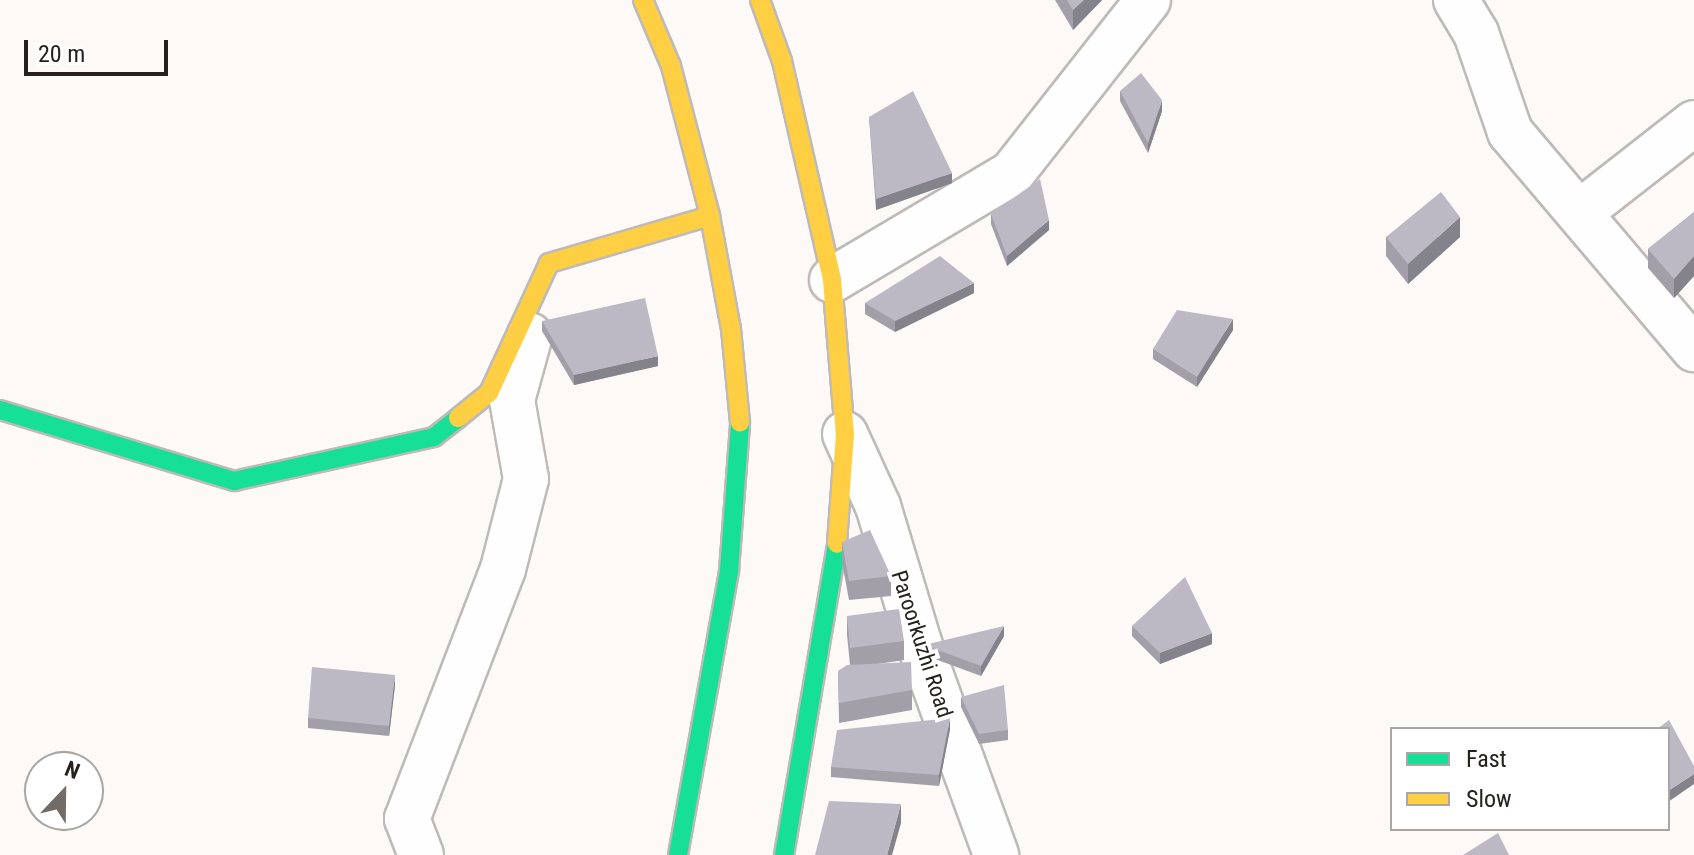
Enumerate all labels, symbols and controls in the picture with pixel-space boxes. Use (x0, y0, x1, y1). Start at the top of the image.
scale bar (28, 24, 172, 74)
text: 20 m (38, 40, 85, 68)
street label: Paroorkuzhi Road (886, 567, 958, 721)
legend (1390, 727, 1670, 831)
text: Fast (1466, 745, 1507, 773)
north arrow (24, 751, 104, 831)
text: N (61, 756, 83, 784)
text: Slow (1466, 785, 1512, 813)

